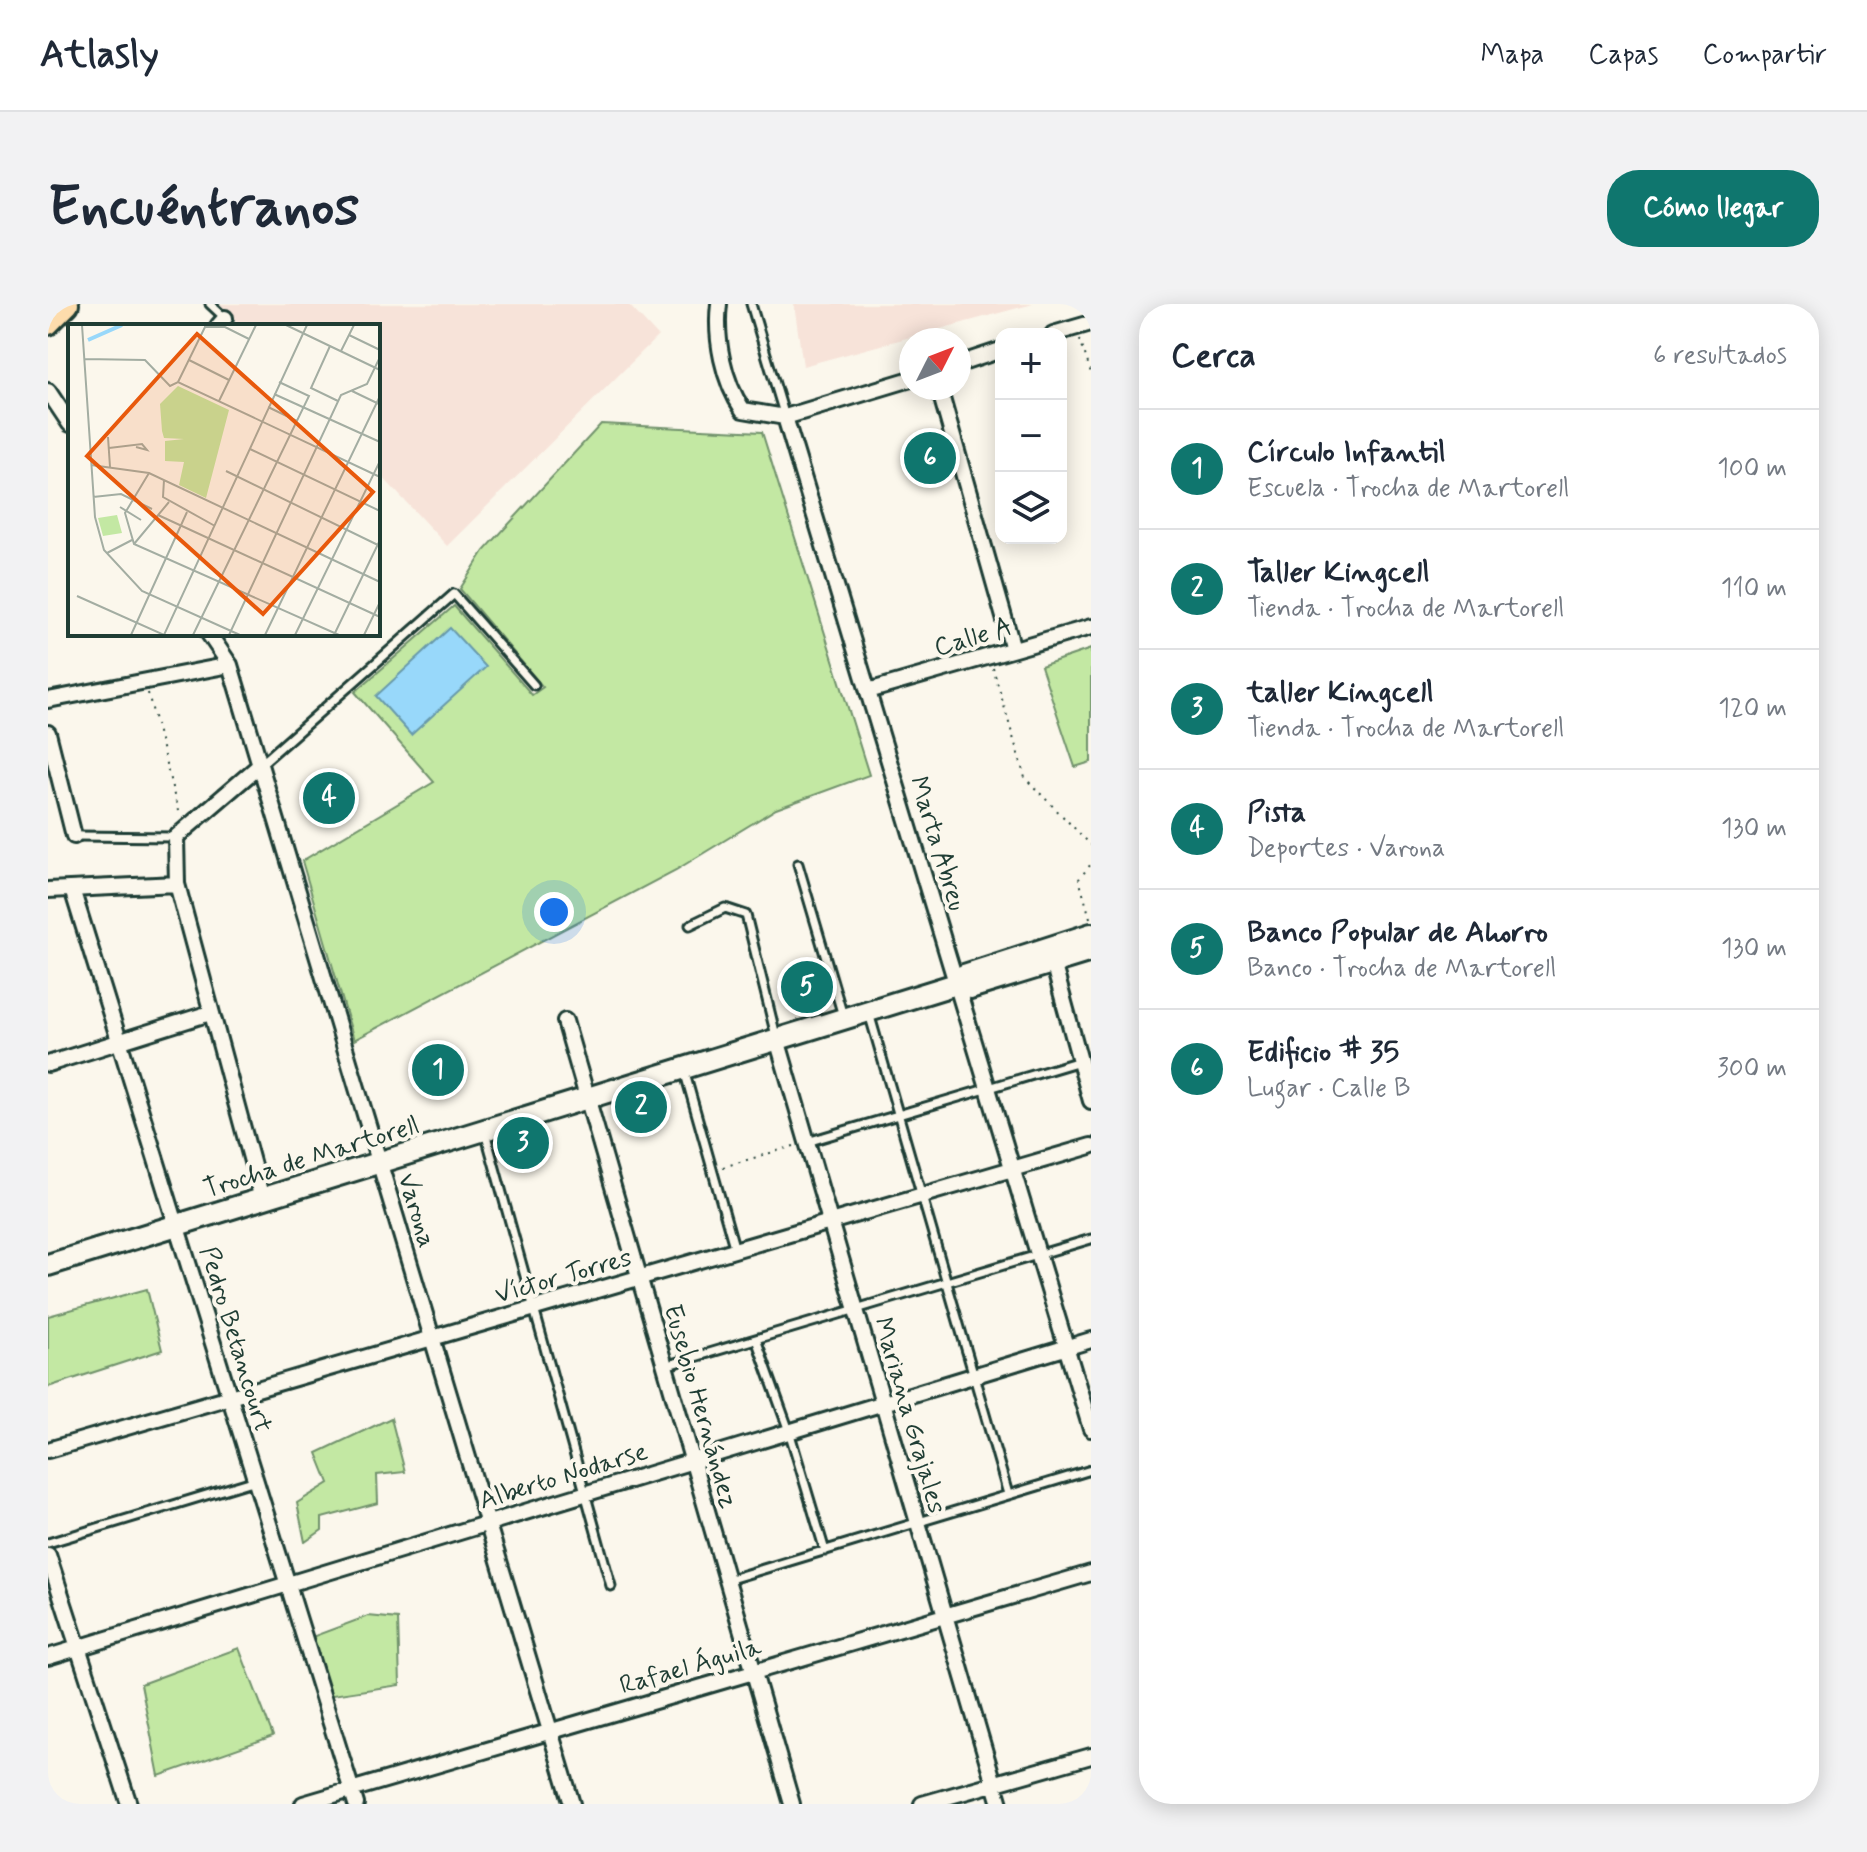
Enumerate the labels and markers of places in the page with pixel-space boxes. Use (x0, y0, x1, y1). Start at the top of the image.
pin: 6 (904, 428, 956, 488)
pin: 4 (303, 768, 355, 828)
pin: 5 (781, 957, 833, 1017)
pin: 1 (412, 1040, 464, 1100)
pin: 2 (615, 1077, 667, 1137)
pin: 3 (497, 1113, 549, 1173)

